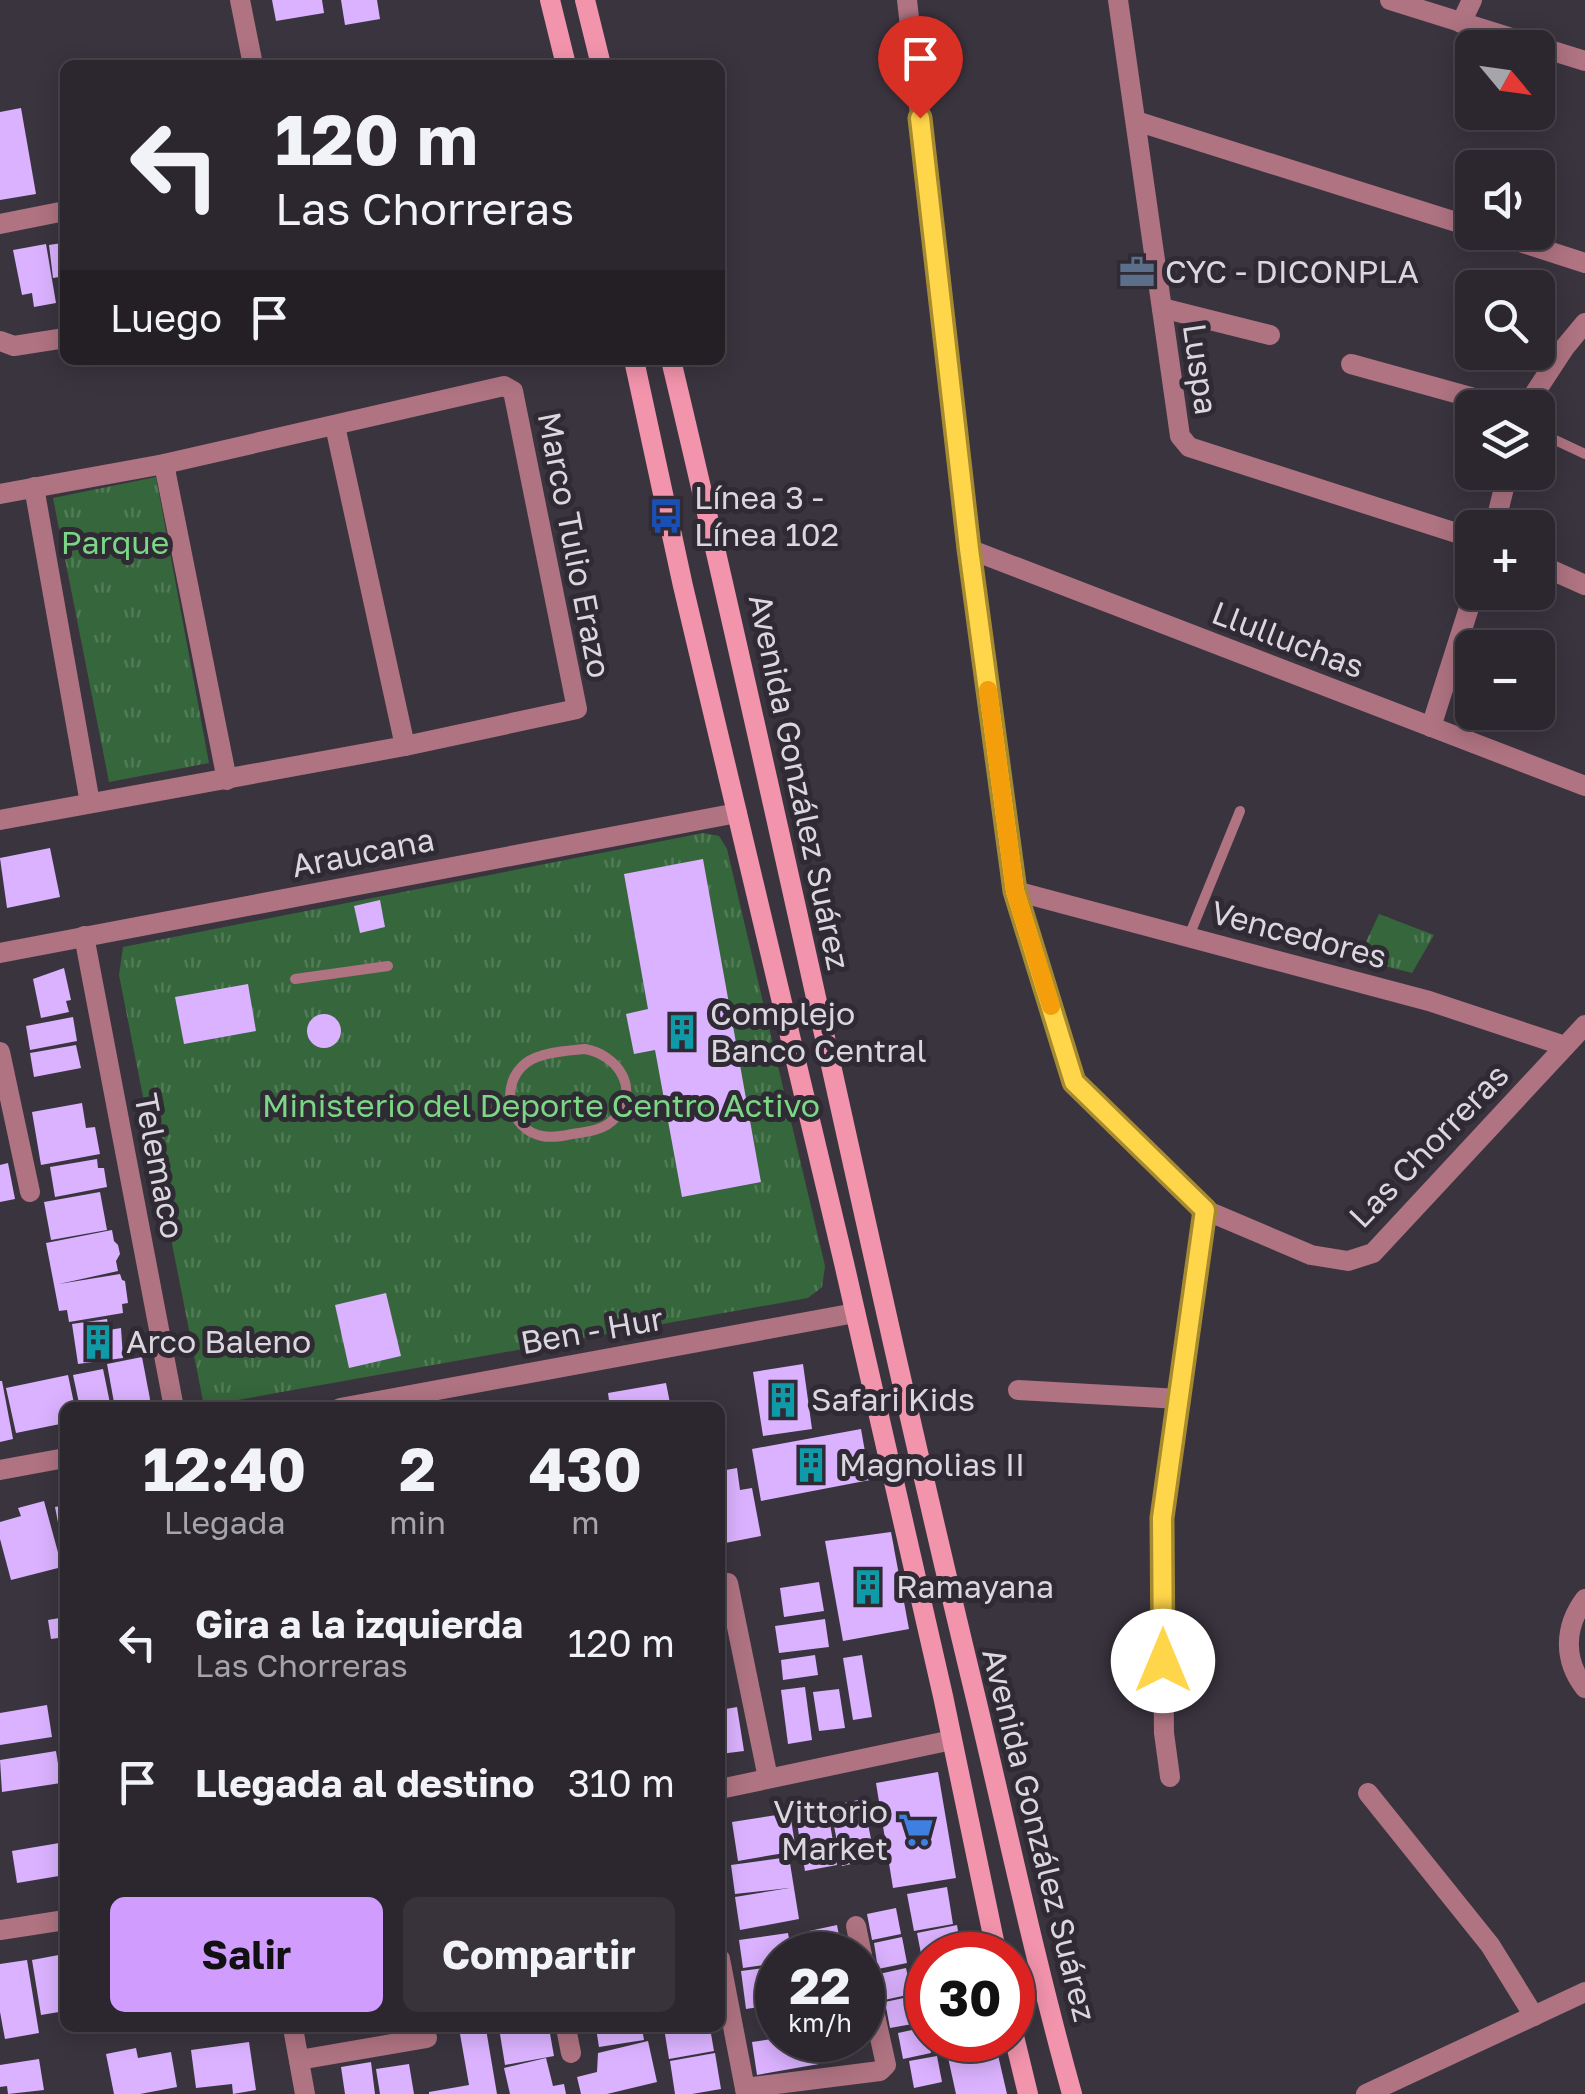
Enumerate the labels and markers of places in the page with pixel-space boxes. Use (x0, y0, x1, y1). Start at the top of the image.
pin (878, 16, 963, 119)
place label: CYC - DICONPLA (1165, 252, 1419, 290)
office icon: CYC - DICONPLA (1118, 253, 1156, 291)
place label: Línea 3 - Línea 102 (694, 478, 839, 553)
bus stop icon: Línea 3 - Línea 102 (647, 497, 685, 535)
place label: Complejo Banco Central (710, 994, 927, 1069)
building icon: Complejo Banco Central (663, 1013, 701, 1051)
place label: Arco Baleno (126, 1322, 311, 1360)
building icon: Arco Baleno (79, 1323, 117, 1361)
place label: Safari Kids (811, 1380, 975, 1418)
building icon: Safari Kids (764, 1381, 802, 1419)
place label: Magnolias II (839, 1445, 1025, 1483)
building icon: Magnolias II (792, 1446, 830, 1484)
place label: Ramayana (896, 1567, 1054, 1605)
building icon: Ramayana (849, 1568, 887, 1606)
place label: Vittorio Market (773, 1792, 888, 1867)
supermarket icon: Vittorio Market (897, 1811, 935, 1849)

